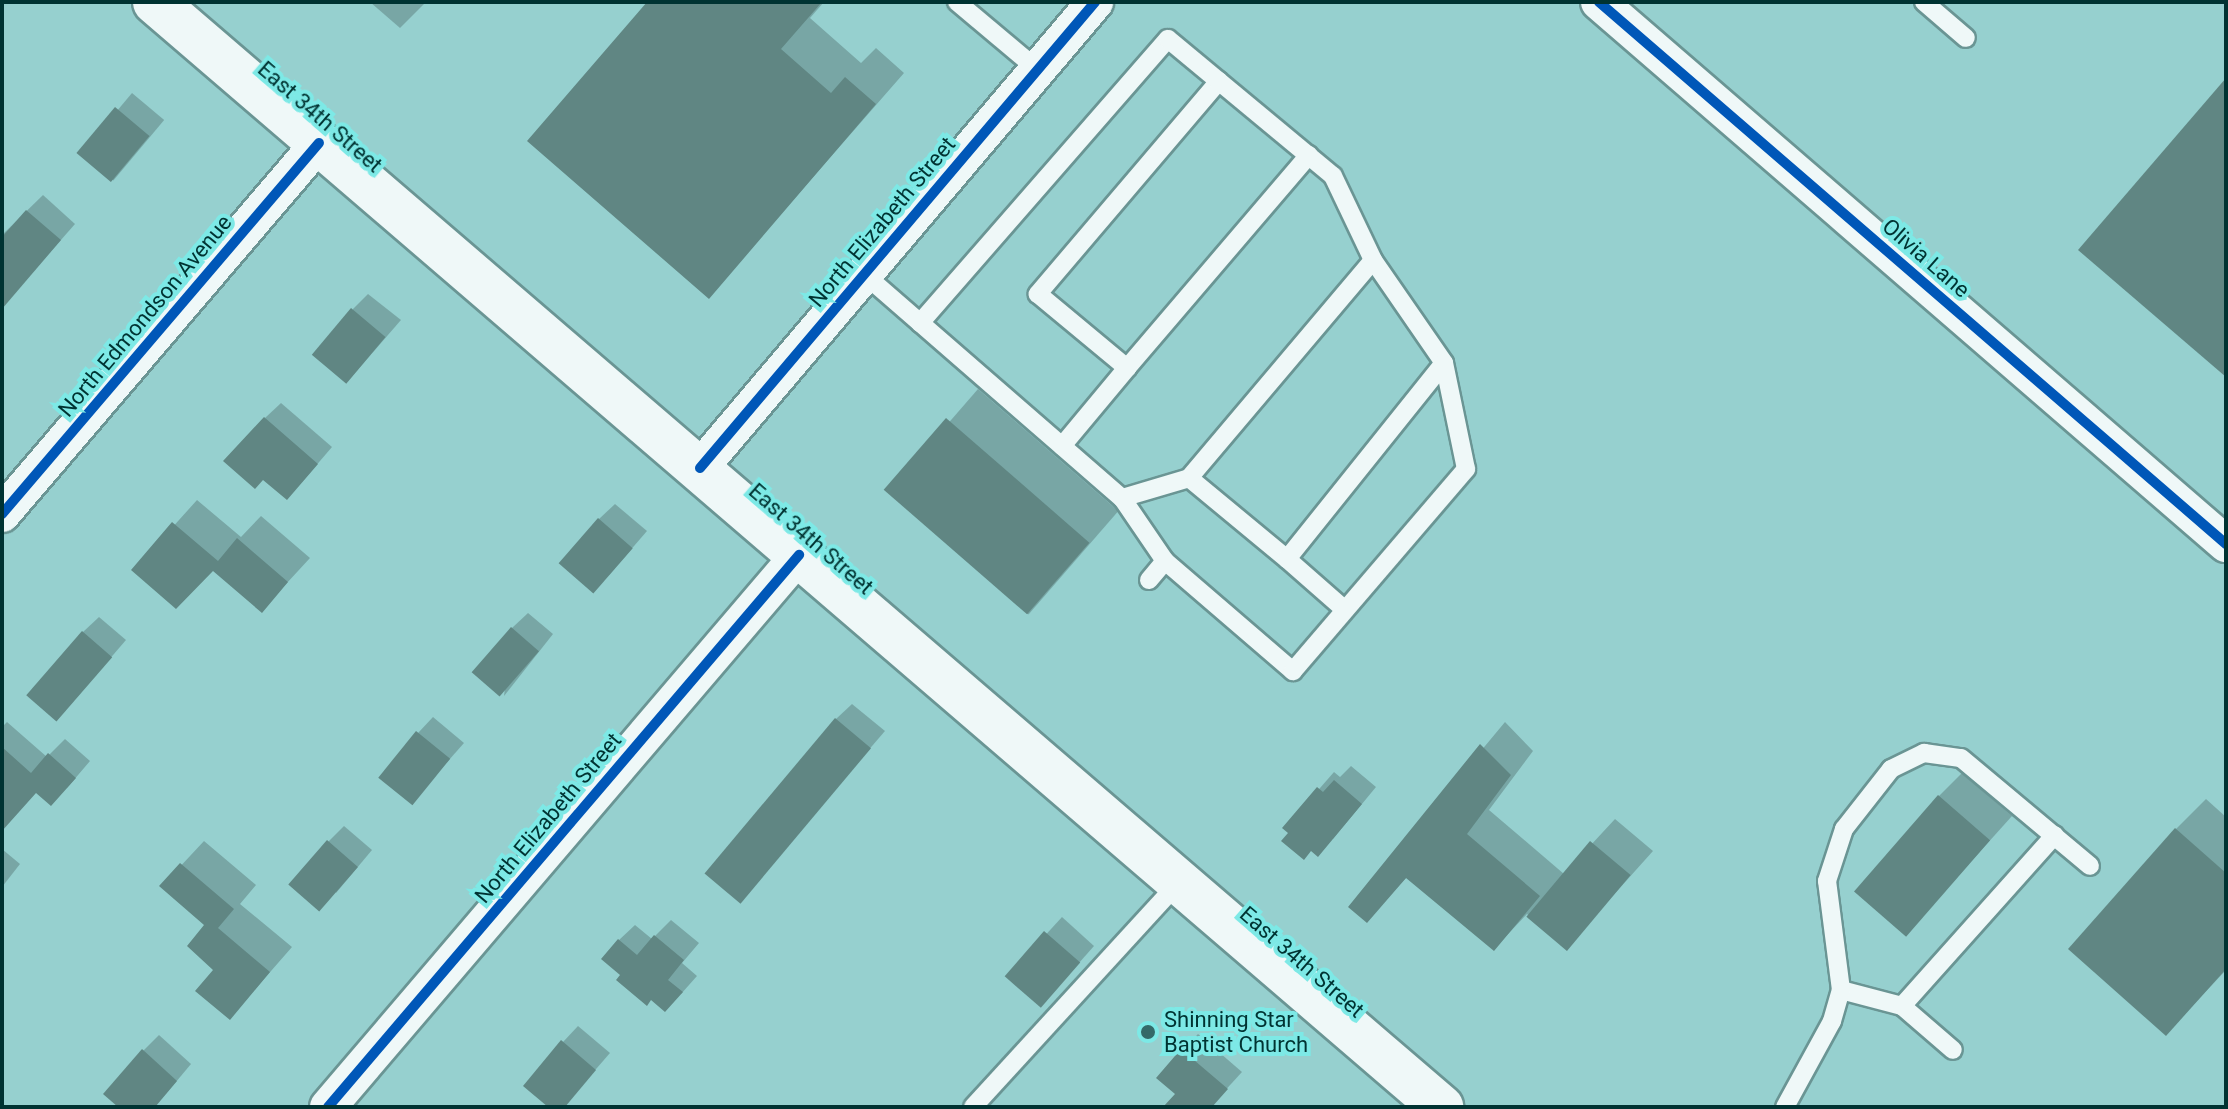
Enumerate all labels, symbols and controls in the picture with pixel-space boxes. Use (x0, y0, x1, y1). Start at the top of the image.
street label: East 34th Street (252, 56, 388, 178)
street label: North Elizabeth Street (803, 132, 961, 312)
street label: North Edmondson Avenue (53, 210, 237, 422)
street label: Olivia Lane (1877, 213, 1975, 303)
street label: East 34th Street (743, 478, 879, 600)
street label: North Elizabeth Street (469, 728, 627, 908)
street label: East 34th Street (1234, 901, 1370, 1023)
place label: Shinning Star Baptist Church (1164, 1006, 1308, 1058)
marker: Shinning Star Baptist Church (1139, 1023, 1157, 1041)

